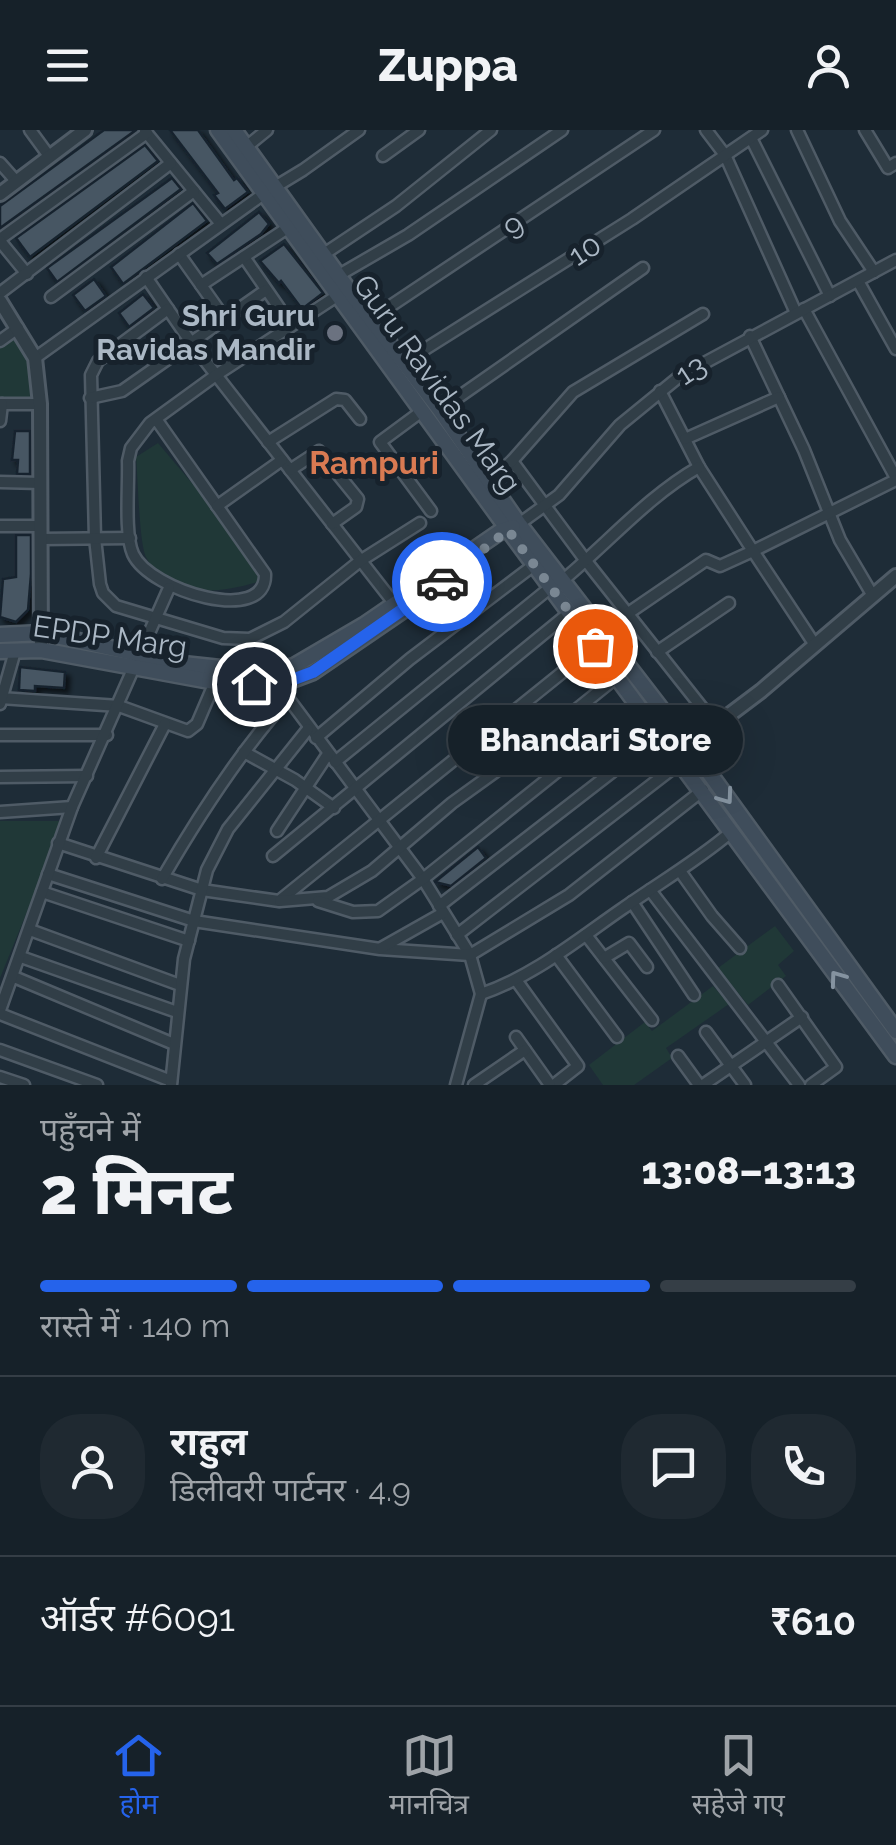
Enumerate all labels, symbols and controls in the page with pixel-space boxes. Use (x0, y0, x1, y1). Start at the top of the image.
icon: menu (40, 38, 95, 93)
icon: person (801, 38, 856, 93)
text: Zuppa (378, 39, 518, 92)
street label: 9 (496, 205, 530, 244)
street label: 10 (562, 226, 607, 273)
street label: Guru Ravidas Marg (346, 268, 528, 500)
place label: Shri Guru Ravidas Mandir (96, 298, 315, 367)
marker: Shri Guru Ravidas Mandir (324, 322, 346, 344)
street label: 13 (669, 347, 712, 392)
district label: Rampuri (309, 444, 439, 481)
courier (392, 532, 492, 632)
icon: car (415, 555, 470, 610)
pin (553, 604, 638, 689)
street label: EPDP Marg (31, 608, 189, 665)
icon: bag (568, 619, 623, 674)
pin (212, 642, 297, 727)
icon: home (227, 657, 282, 712)
callout: Bhandari Store (448, 706, 742, 776)
text: Bhandari Store (480, 721, 711, 758)
one-way arrow (714, 785, 733, 804)
one-way arrow (832, 971, 849, 989)
text: पहुँचने में (40, 1111, 141, 1148)
text: 13:08–13:13 (641, 1148, 856, 1193)
text: 2 मिनट (40, 1153, 233, 1229)
text: रास्ते में · 140 m (40, 1307, 230, 1344)
button: person (40, 1414, 145, 1519)
button: chat (621, 1414, 726, 1519)
button: phone (751, 1414, 856, 1519)
text: राहुल (170, 1419, 247, 1464)
text: डिलीवरी पार्टनर · 4.9 (170, 1471, 411, 1508)
text: ऑर्डर #6091 (40, 1595, 235, 1640)
text: ₹610 (770, 1599, 856, 1644)
tab: होम (111, 1728, 166, 1825)
tab: मानचित्र (389, 1728, 469, 1825)
tab: सहेजे गए (692, 1728, 785, 1825)

